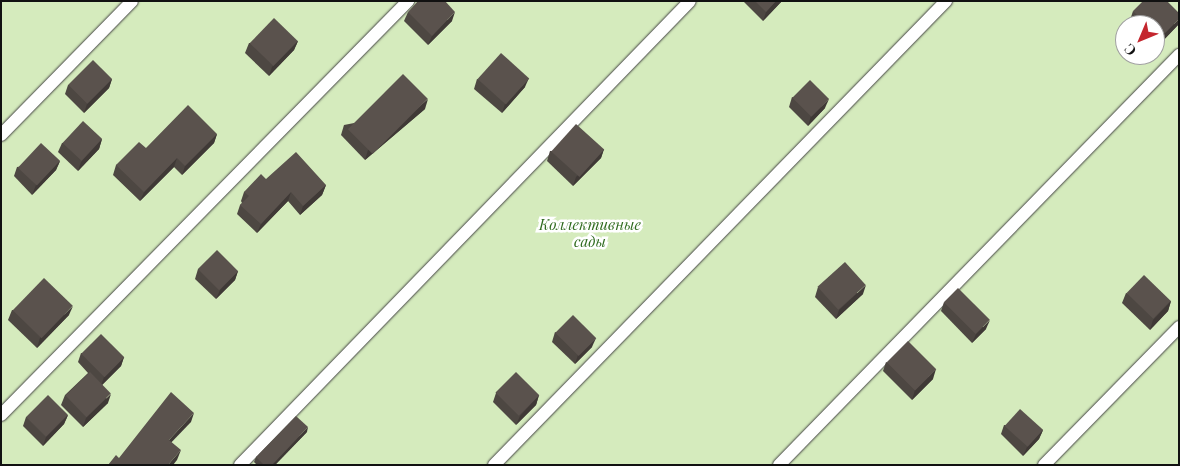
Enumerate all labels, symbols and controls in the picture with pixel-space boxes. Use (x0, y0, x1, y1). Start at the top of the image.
north arrow (1115, 15, 1165, 65)
text: С (1120, 40, 1140, 60)
park label: Коллективные сады (539, 215, 641, 250)

